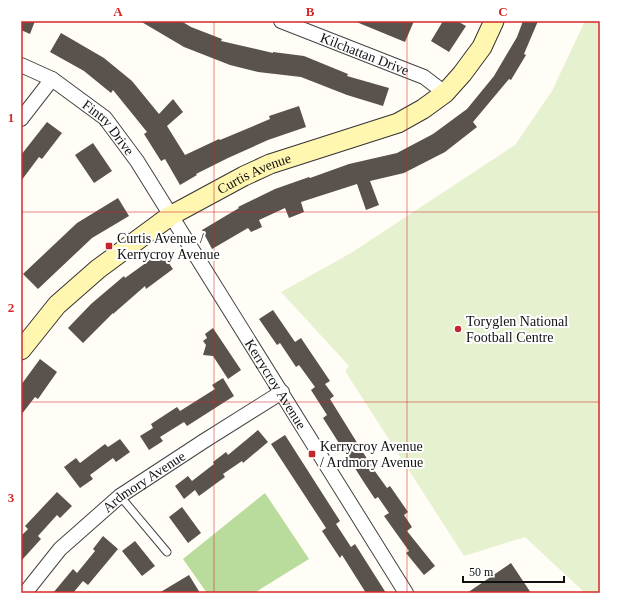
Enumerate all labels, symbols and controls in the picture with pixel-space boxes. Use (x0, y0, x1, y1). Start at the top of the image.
text: A (113, 4, 123, 19)
text: B (306, 4, 315, 19)
text: C (498, 4, 508, 19)
street label: Kilchattan Drive (318, 30, 411, 78)
street label: Fintry Drive (80, 97, 137, 158)
text: 1 (8, 110, 14, 125)
street label: Curtis Avenue (215, 150, 293, 197)
place label: Curtis Avenue / Kerrycroy Avenue (117, 231, 220, 262)
marker: Curtis Avenue / Kerrycroy Avenue (104, 241, 114, 251)
text: 2 (8, 300, 14, 315)
place label: Toryglen National Football Centre (466, 314, 568, 345)
marker: Toryglen National Football Centre (453, 324, 463, 334)
street label: Kerrycroy Avenue (242, 336, 309, 432)
place label: Kerrycroy Avenue / Ardmory Avenue (320, 439, 423, 470)
street label: Ardmory Avenue (100, 448, 188, 515)
marker: Kerrycroy Avenue / Ardmory Avenue (307, 449, 317, 459)
text: 3 (8, 490, 15, 505)
scale bar (463, 558, 564, 584)
text: 50 m (469, 565, 494, 579)

